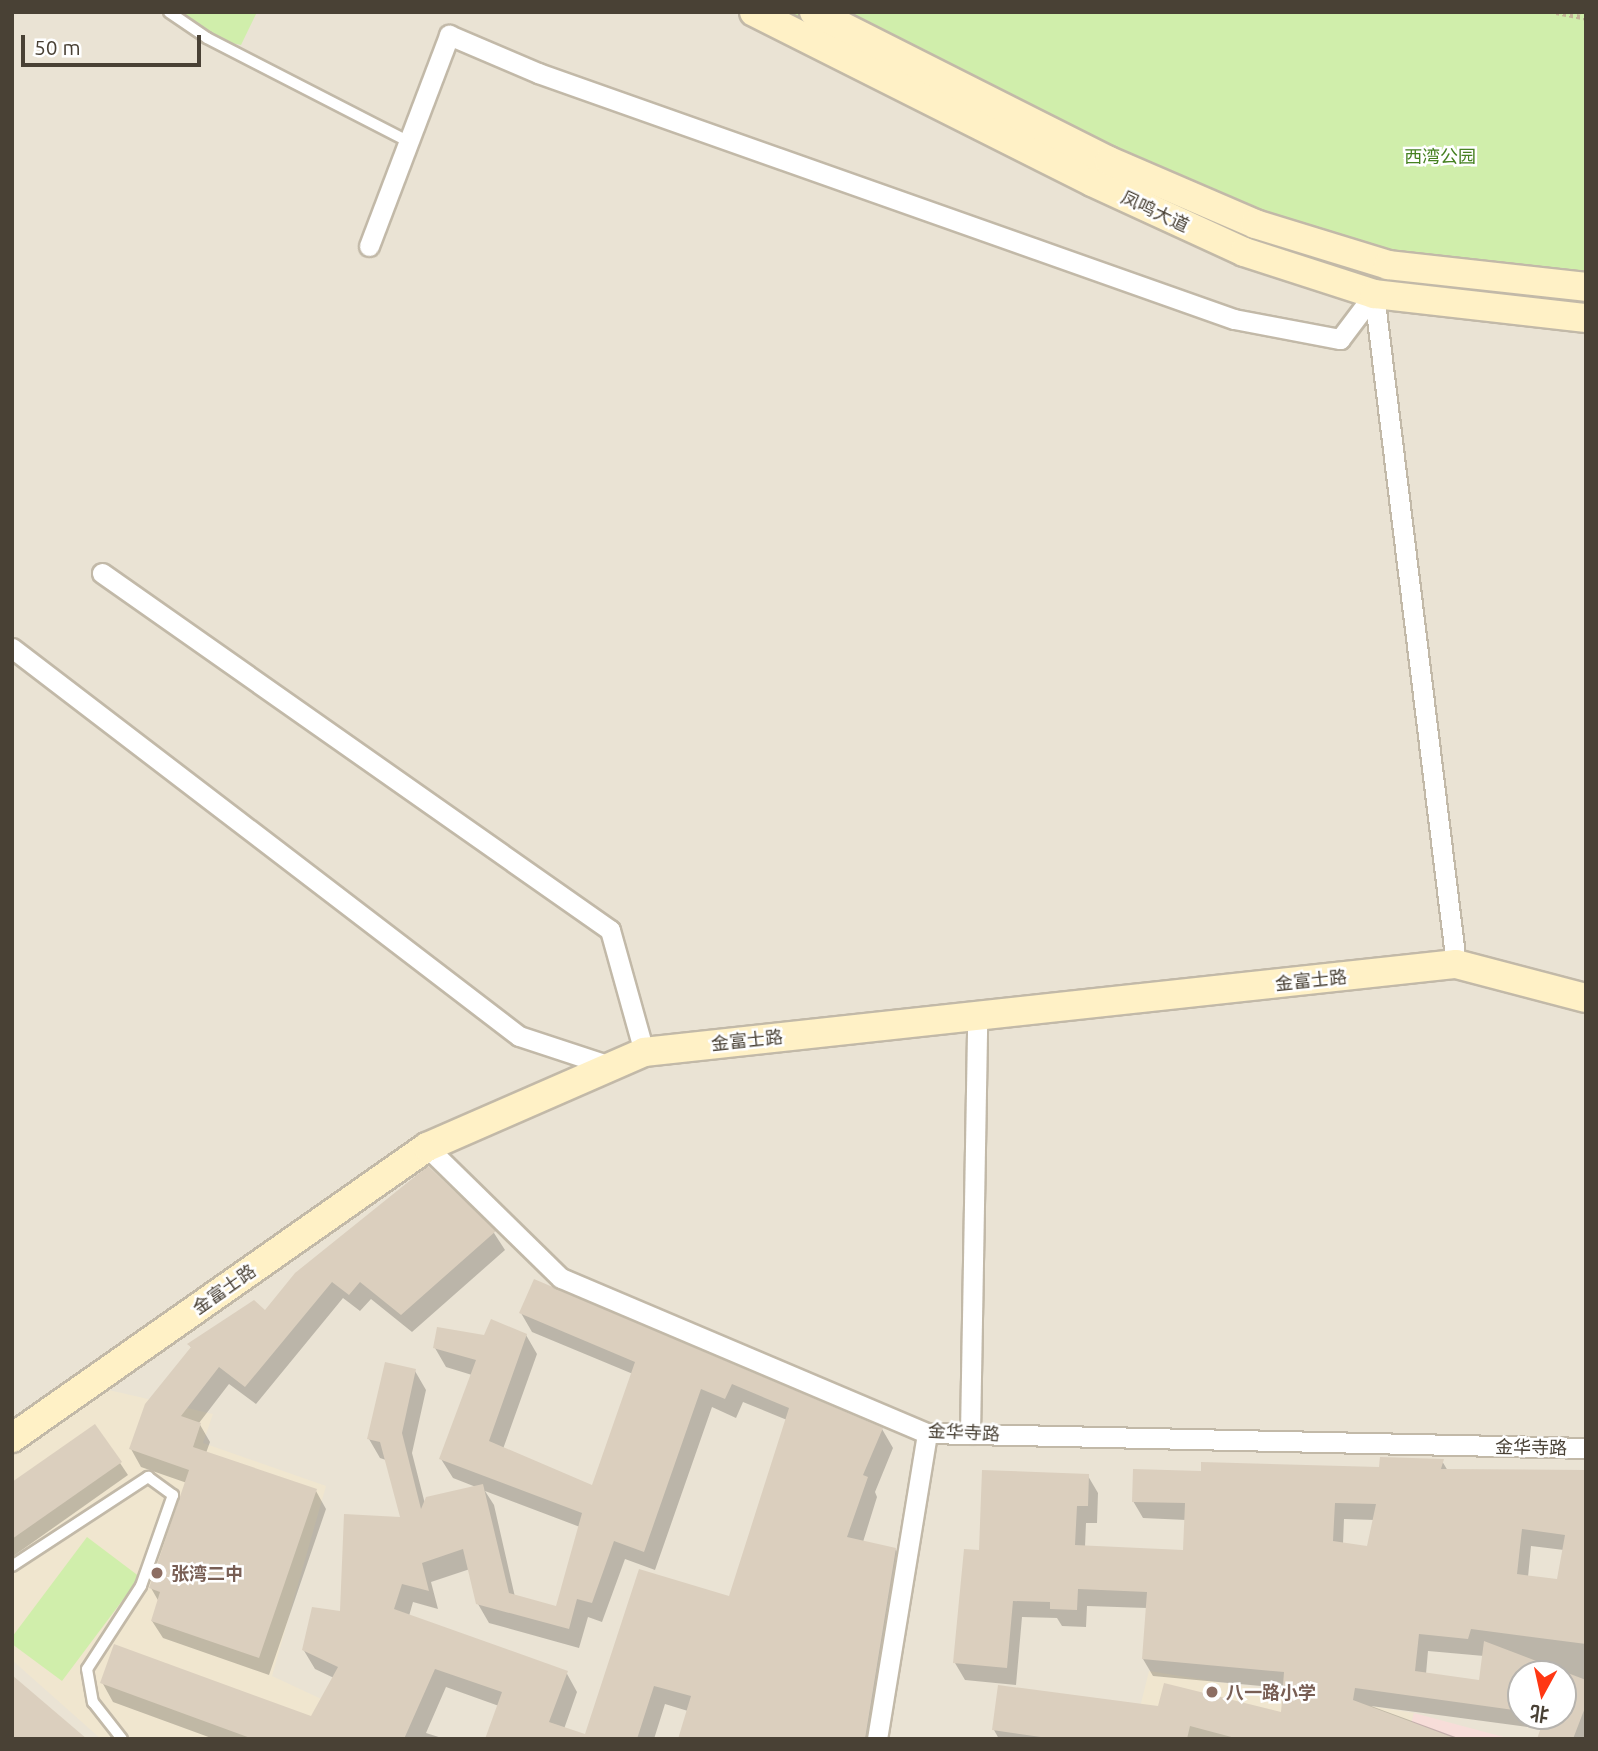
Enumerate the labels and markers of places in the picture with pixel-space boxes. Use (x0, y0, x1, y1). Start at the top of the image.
place label: 张湾二中 (171, 1562, 243, 1584)
marker: 张湾二中 (149, 1565, 165, 1581)
place label: 八一路小学 (1226, 1681, 1316, 1703)
marker: 八一路小学 (1204, 1684, 1220, 1700)

